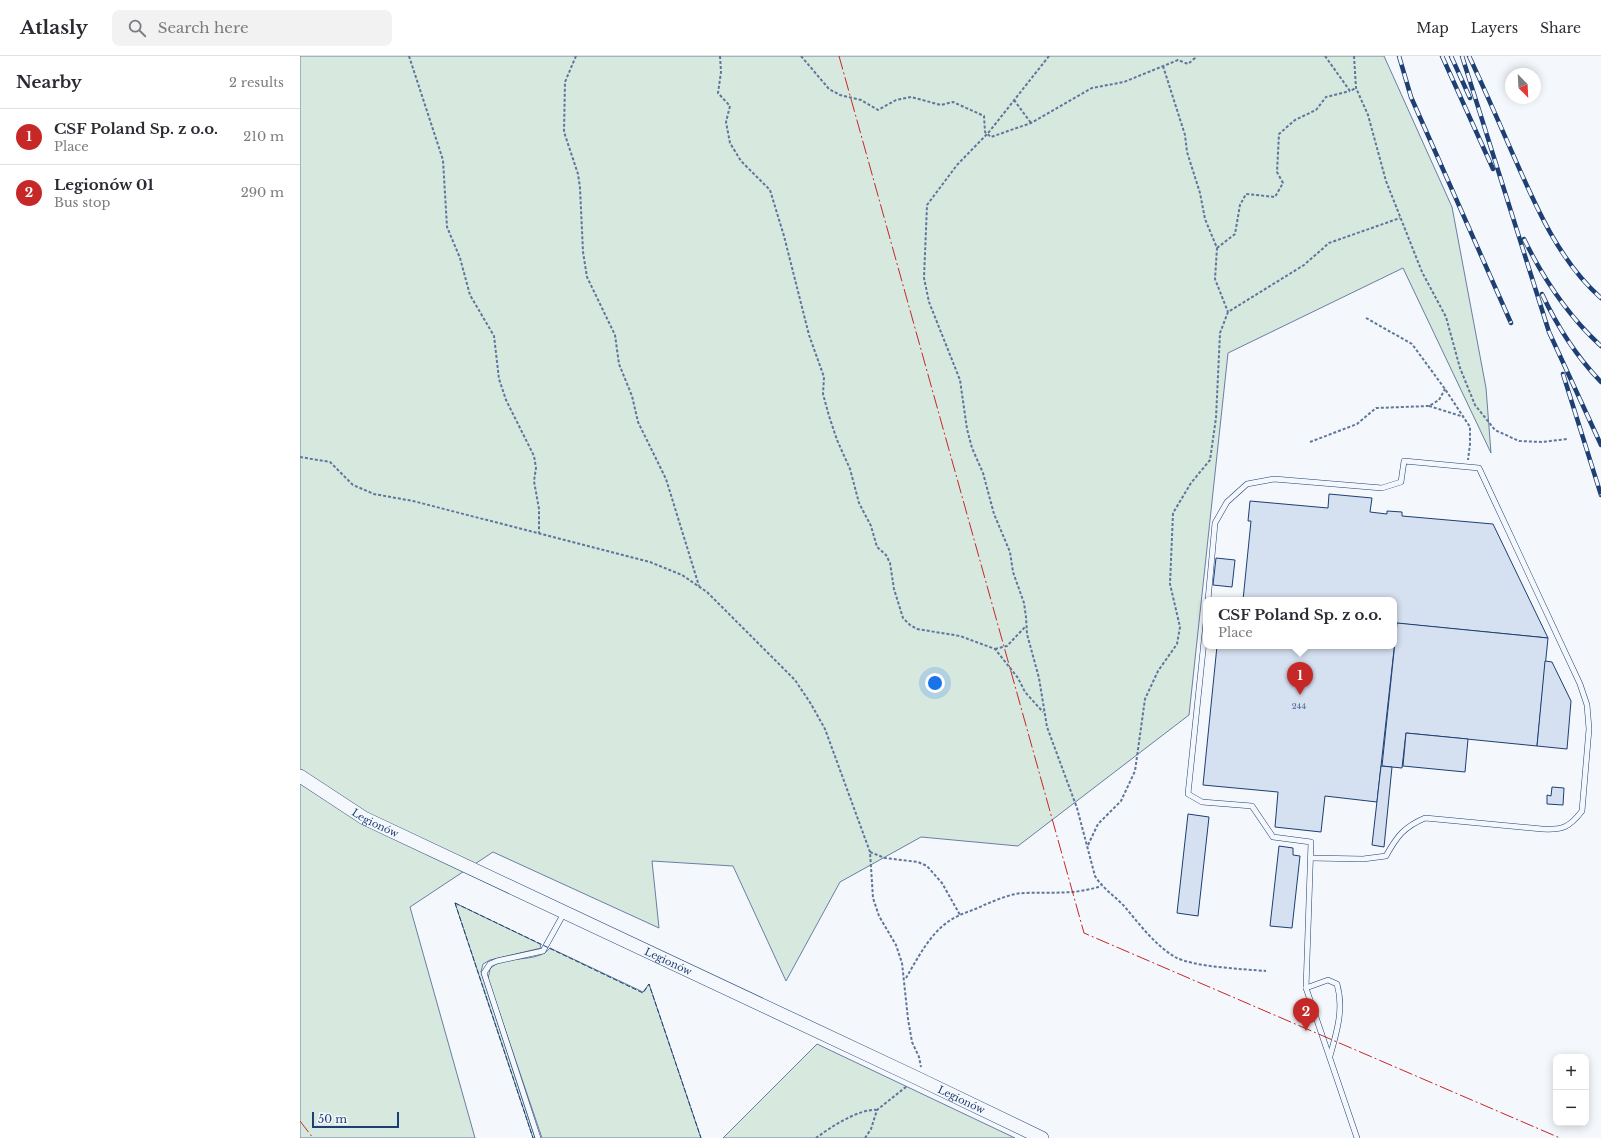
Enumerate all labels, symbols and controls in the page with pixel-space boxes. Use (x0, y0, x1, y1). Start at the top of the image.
search box (112, 10, 392, 46)
text: Atlasly (20, 16, 88, 39)
icon: search (126, 17, 148, 39)
text: Search here (158, 18, 249, 37)
text: Map (1416, 19, 1449, 37)
text: Layers (1471, 19, 1518, 37)
text: Share (1540, 19, 1581, 37)
north arrow (1505, 68, 1541, 104)
text: Nearby (16, 72, 82, 93)
text: 2 results (229, 74, 284, 91)
text: CSF Poland Sp. z o.o. (54, 119, 218, 138)
text: 1 (26, 128, 32, 145)
text: 210 m (243, 128, 284, 145)
text: Place (54, 138, 89, 155)
text: Legionów 01 (54, 175, 154, 194)
text: 2 (25, 184, 33, 201)
text: 290 m (241, 184, 284, 201)
text: Bus stop (54, 194, 110, 211)
popup (1203, 597, 1397, 649)
text: CSF Poland Sp. z o.o. (1218, 605, 1382, 624)
text: Place (1218, 624, 1253, 641)
pin: 1 (1287, 662, 1313, 695)
your location (925, 673, 945, 693)
house number: 244 (1292, 701, 1306, 711)
street label: Legionów (350, 805, 401, 840)
street label: Legionów (643, 944, 695, 978)
pin: 2 (1293, 998, 1319, 1031)
map controls (1553, 1054, 1589, 1126)
button: + (1553, 1054, 1589, 1090)
street label: Legionów (936, 1083, 988, 1116)
button: − (1553, 1090, 1589, 1126)
scale bar (312, 1110, 399, 1129)
text: 50 m (318, 1112, 347, 1126)

